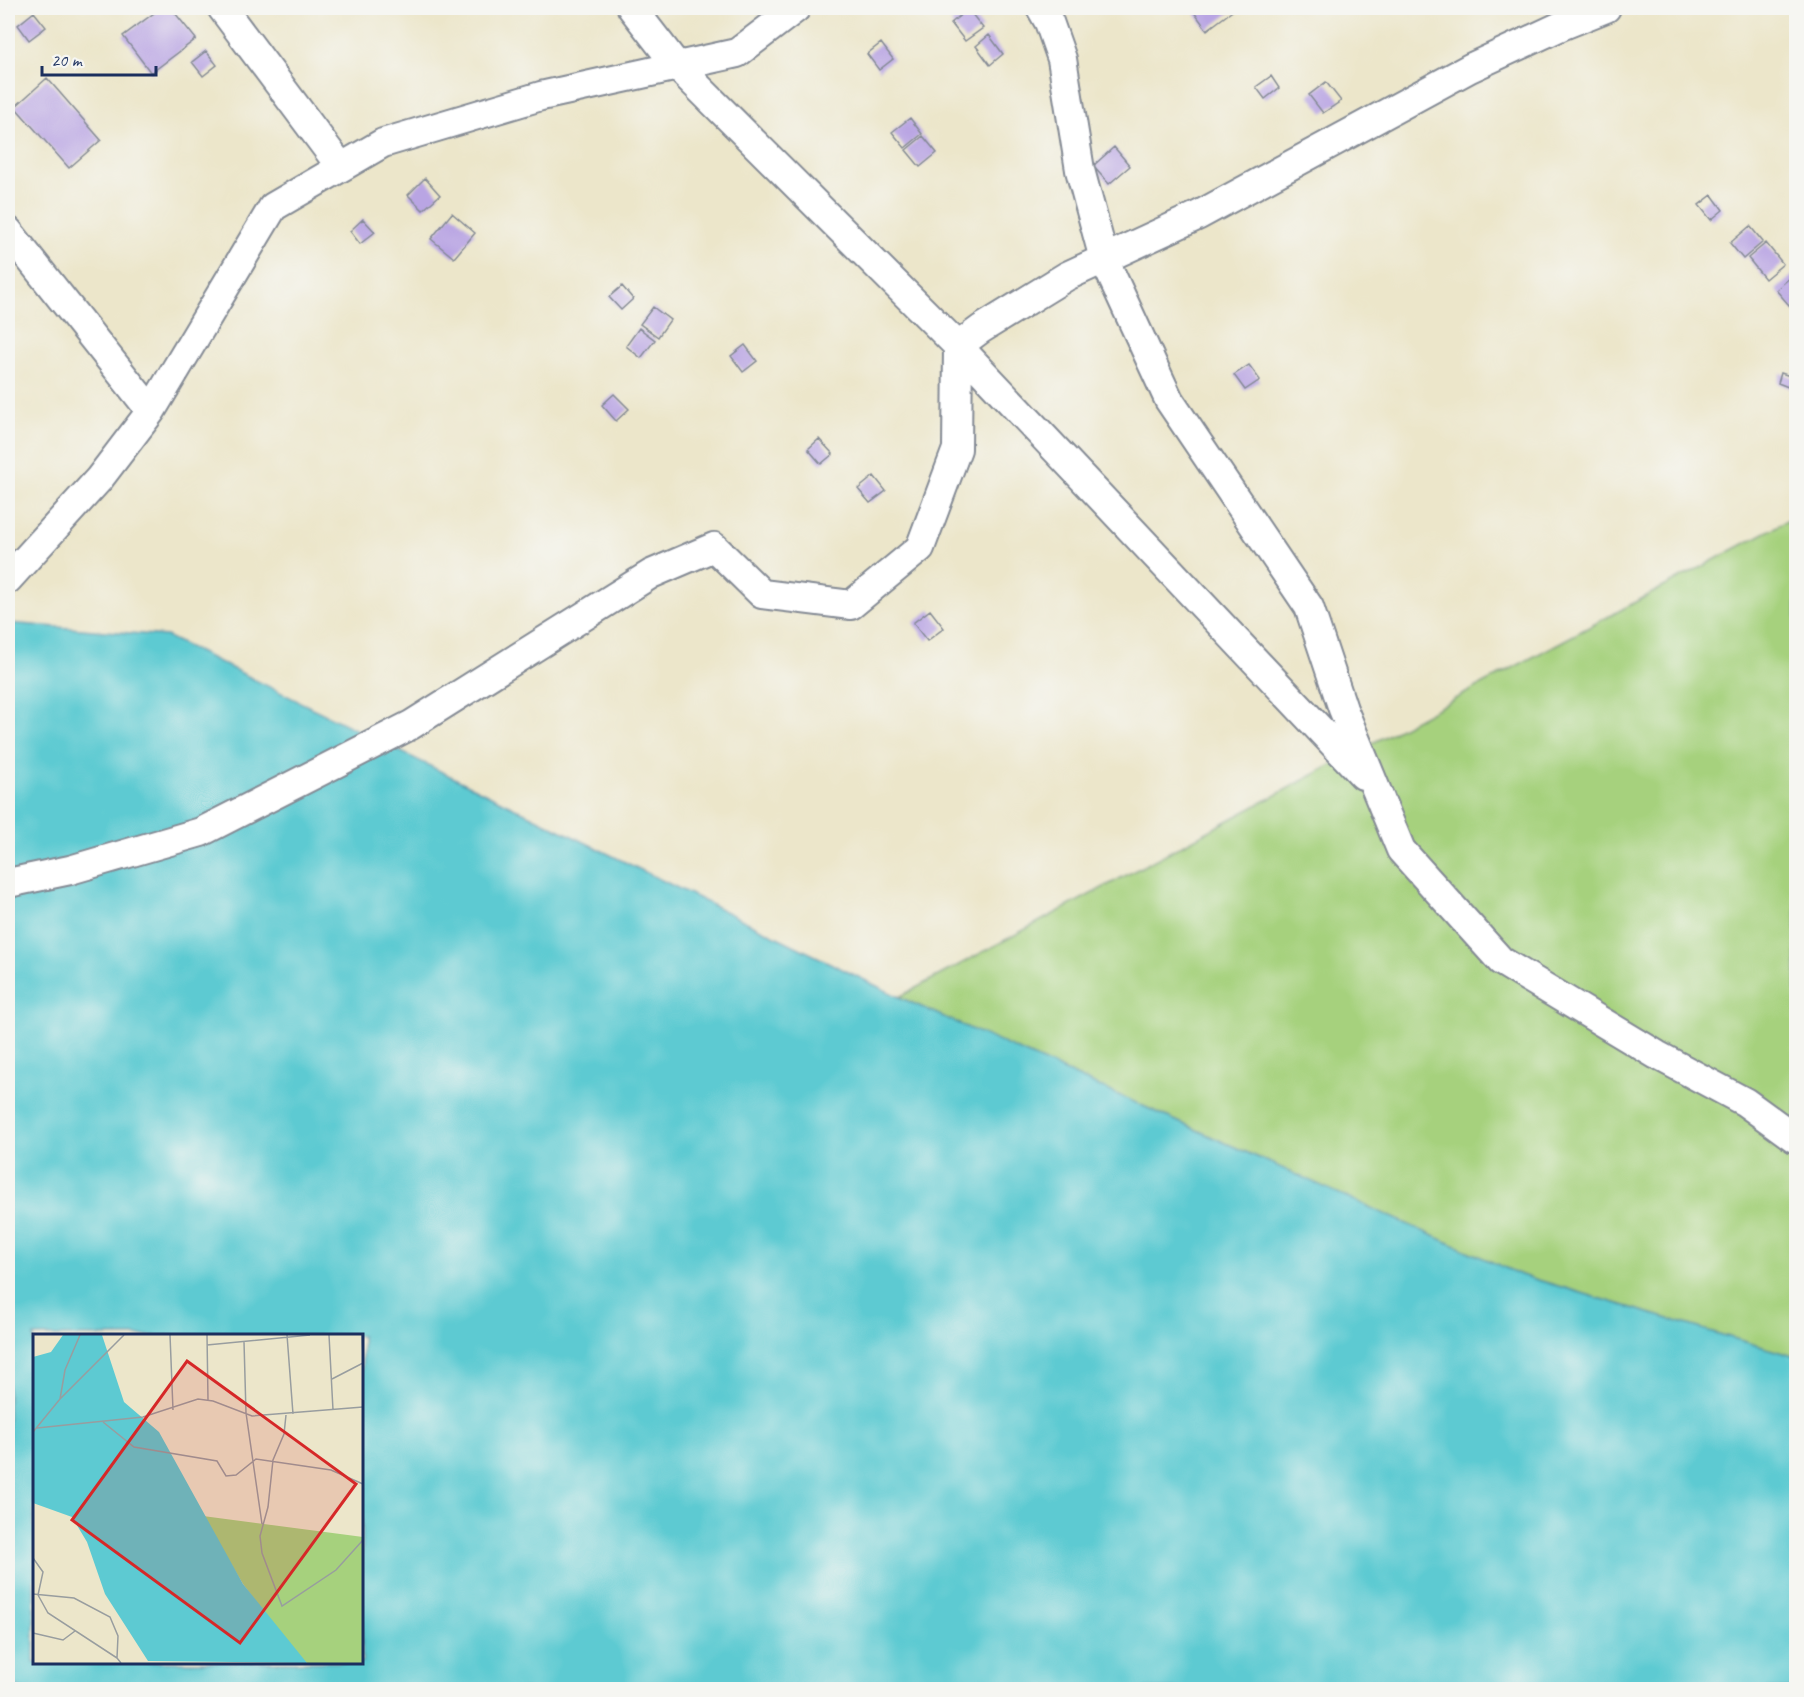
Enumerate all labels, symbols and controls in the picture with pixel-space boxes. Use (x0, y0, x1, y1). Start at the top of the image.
scale bar (42, 39, 156, 77)
text: 20 m (51, 49, 84, 71)
inset map (33, 1334, 363, 1664)

